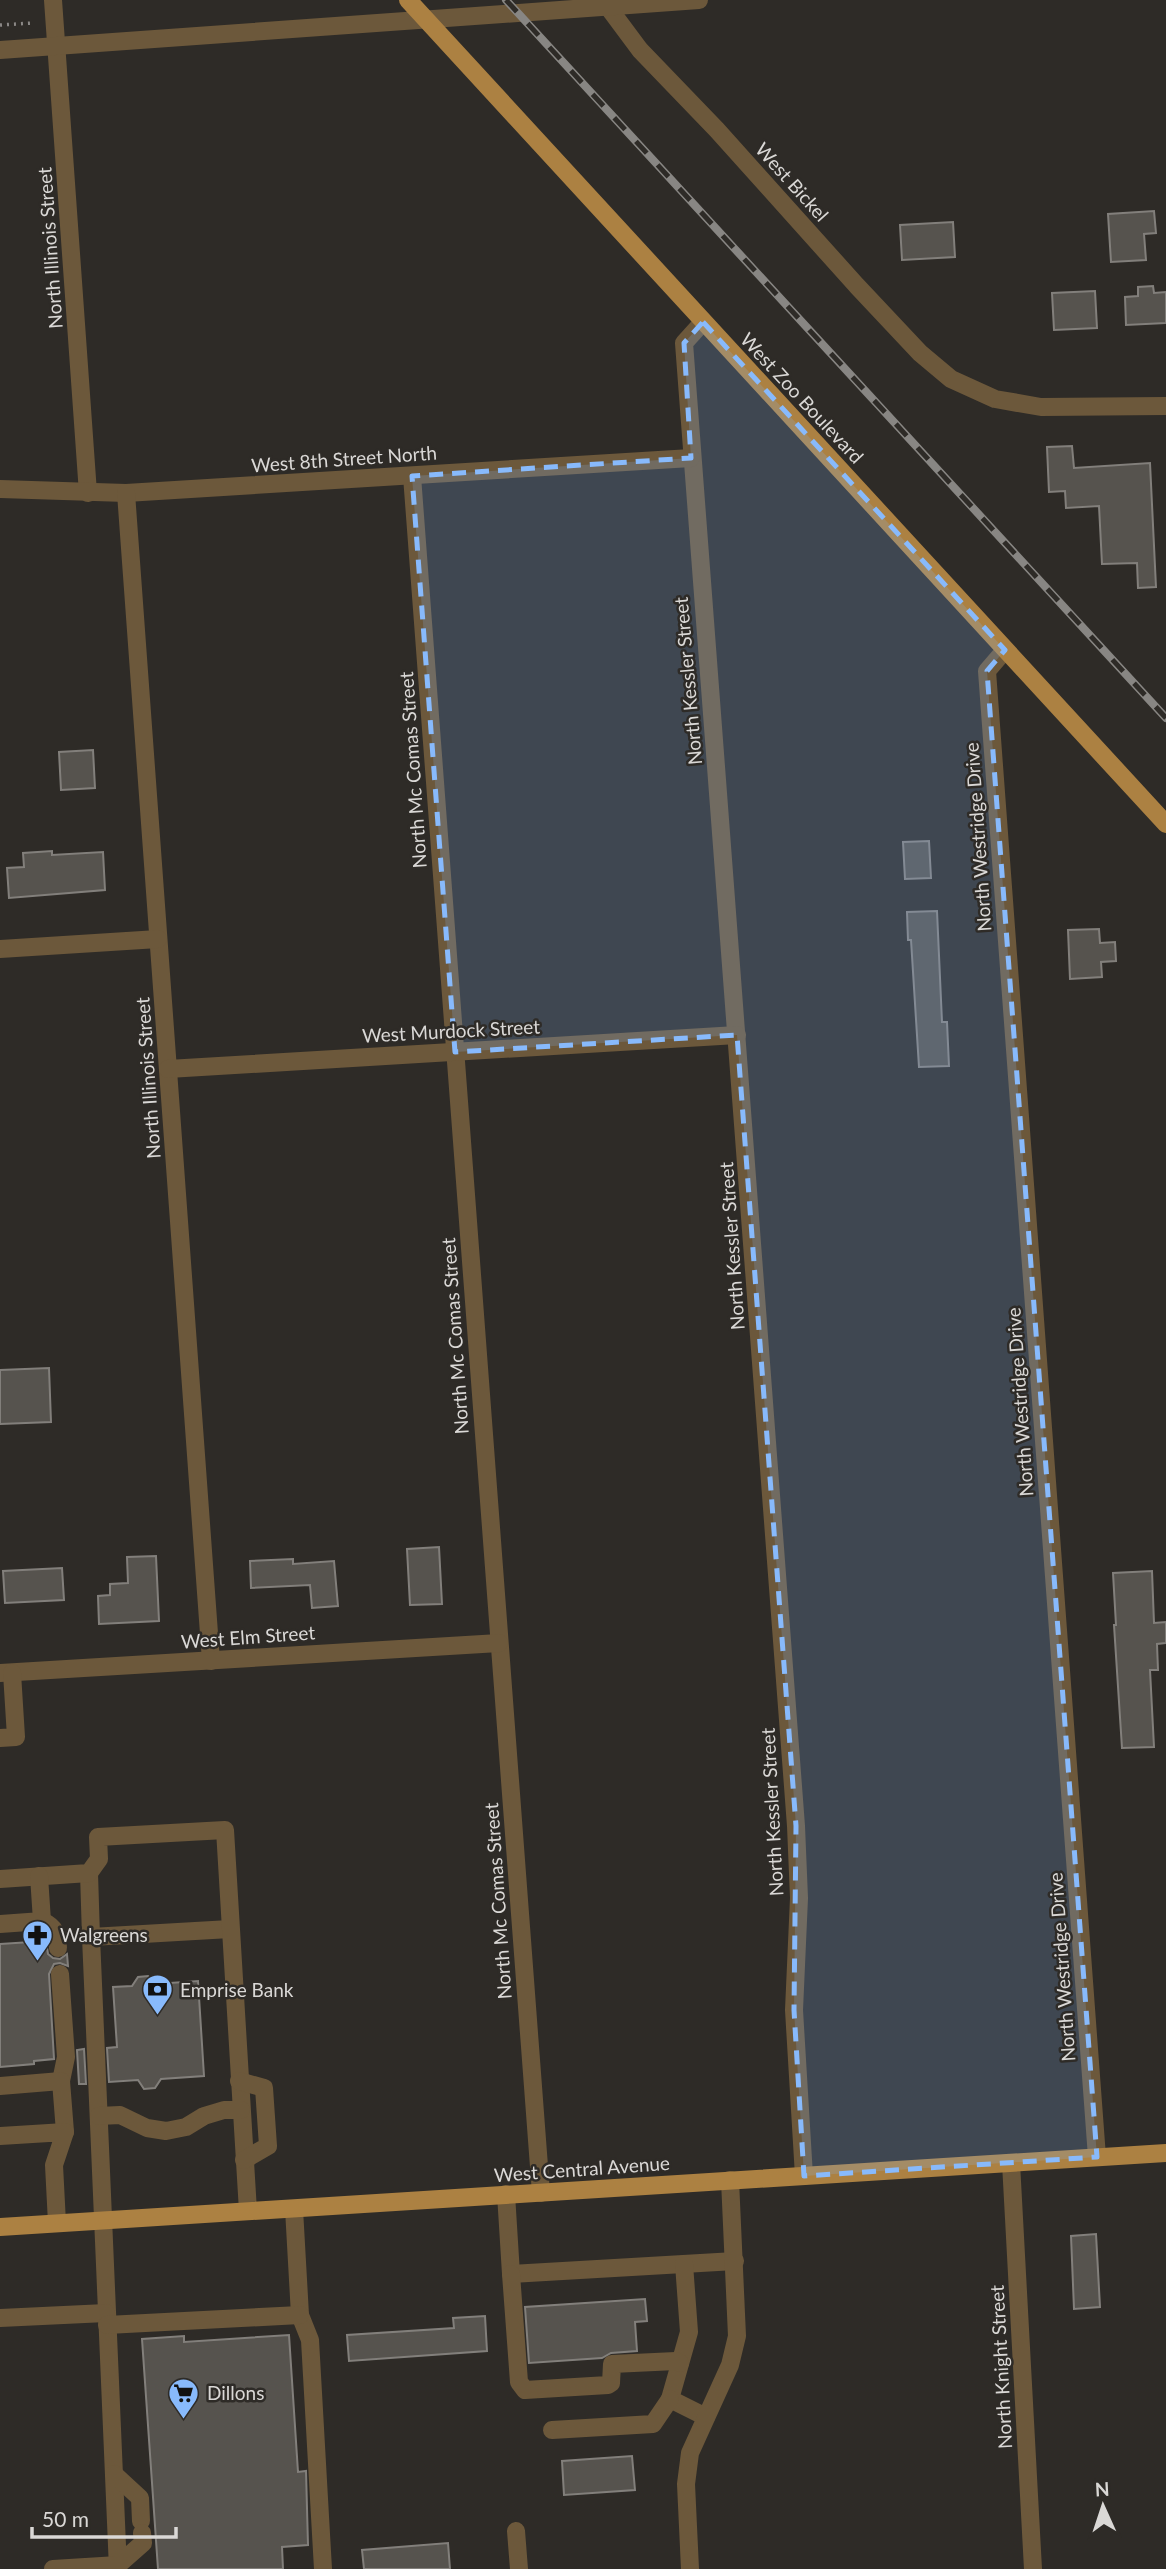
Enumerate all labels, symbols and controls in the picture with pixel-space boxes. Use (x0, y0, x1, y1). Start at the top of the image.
street label: West Bickel (751, 138, 834, 226)
street label: North Illinois Street (32, 166, 67, 330)
street label: West Zoo Boulevard (736, 328, 869, 468)
street label: West 8th Street North (250, 441, 438, 476)
street label: North Kessler Street (669, 596, 706, 766)
street label: North Mc Comas Street (394, 671, 431, 869)
street label: North Westridge Drive (959, 742, 996, 932)
street label: North Illinois Street (130, 996, 165, 1160)
street label: West Murdock Street (361, 1014, 541, 1047)
street label: North Kessler Street (714, 1161, 749, 1331)
street label: North Mc Comas Street (436, 1237, 473, 1435)
street label: North Westridge Drive (1001, 1307, 1038, 1497)
street label: West Elm Street (180, 1620, 316, 1653)
street label: North Kessler Street (756, 1727, 787, 1897)
street label: North Mc Comas Street (479, 1802, 516, 2000)
street label: North Westridge Drive (1043, 1872, 1080, 2062)
pharmacy icon: Walgreens (20, 1918, 54, 1962)
place label: Walgreens (60, 1923, 148, 1946)
bank icon: Emprise Bank (140, 1973, 174, 2017)
place label: Emprise Bank (180, 1978, 294, 2001)
street label: West Central Avenue (493, 2151, 671, 2186)
street label: North Knight Street (985, 2284, 1016, 2450)
supermarket icon: Dillons (167, 2376, 201, 2420)
place label: Dillons (207, 2381, 264, 2404)
north arrow (1068, 2471, 1138, 2541)
text: N (1094, 2477, 1110, 2500)
scale bar (32, 2496, 175, 2540)
text: 50 m (42, 2506, 89, 2531)

